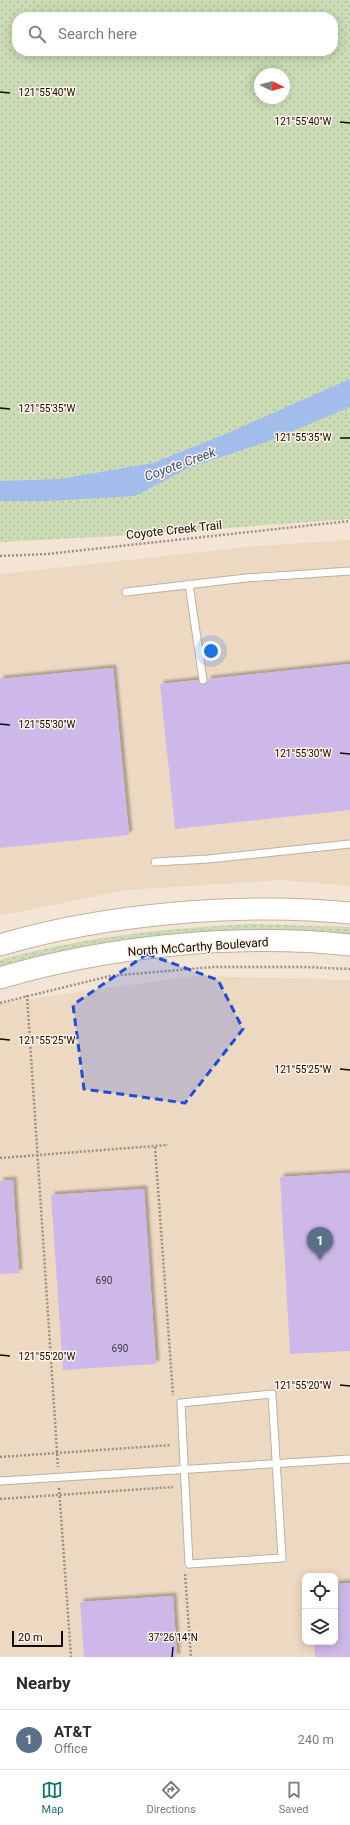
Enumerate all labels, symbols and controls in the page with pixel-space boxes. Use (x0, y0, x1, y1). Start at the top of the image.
search box (12, 12, 338, 56)
icon: search (26, 23, 48, 45)
text: Search here (58, 25, 137, 43)
north arrow (254, 68, 290, 104)
text: 121°55'40"W (19, 87, 76, 98)
text: 121°55'40"W (275, 116, 332, 127)
text: 121°55'35"W (19, 403, 76, 414)
text: 121°55'35"W (275, 432, 332, 443)
water label: Coyote Creek (142, 444, 218, 484)
street label: Coyote Creek Trail (125, 518, 223, 542)
your location (201, 641, 221, 661)
text: 121°55'30"W (19, 719, 76, 730)
text: 121°55'30"W (275, 748, 332, 759)
street label: North McCarthy Boulevard (127, 935, 269, 959)
text: 121°55'25"W (19, 1035, 76, 1046)
text: 121°55'25"W (275, 1064, 332, 1075)
pin: 1 (307, 1227, 333, 1260)
house number: 690 (96, 1275, 113, 1286)
house number: 690 (112, 1343, 129, 1354)
text: 121°55'20"W (19, 1351, 76, 1362)
text: 121°55'20"W (275, 1380, 332, 1391)
map controls (302, 1573, 338, 1645)
button: locate (302, 1573, 338, 1609)
button: layers (302, 1609, 338, 1645)
scale bar (12, 1629, 63, 1648)
text: 20 m (18, 1631, 43, 1644)
text: 37°26'14"N (148, 1632, 198, 1643)
text: Nearby (16, 1673, 71, 1693)
text: AT&T (54, 1723, 92, 1741)
text: 1 (25, 1732, 33, 1747)
text: 240 m (297, 1732, 334, 1747)
text: Office (54, 1741, 88, 1756)
tab: Map (41, 1779, 63, 1816)
tab: Directions (146, 1779, 196, 1816)
tab: Saved (279, 1779, 309, 1816)

